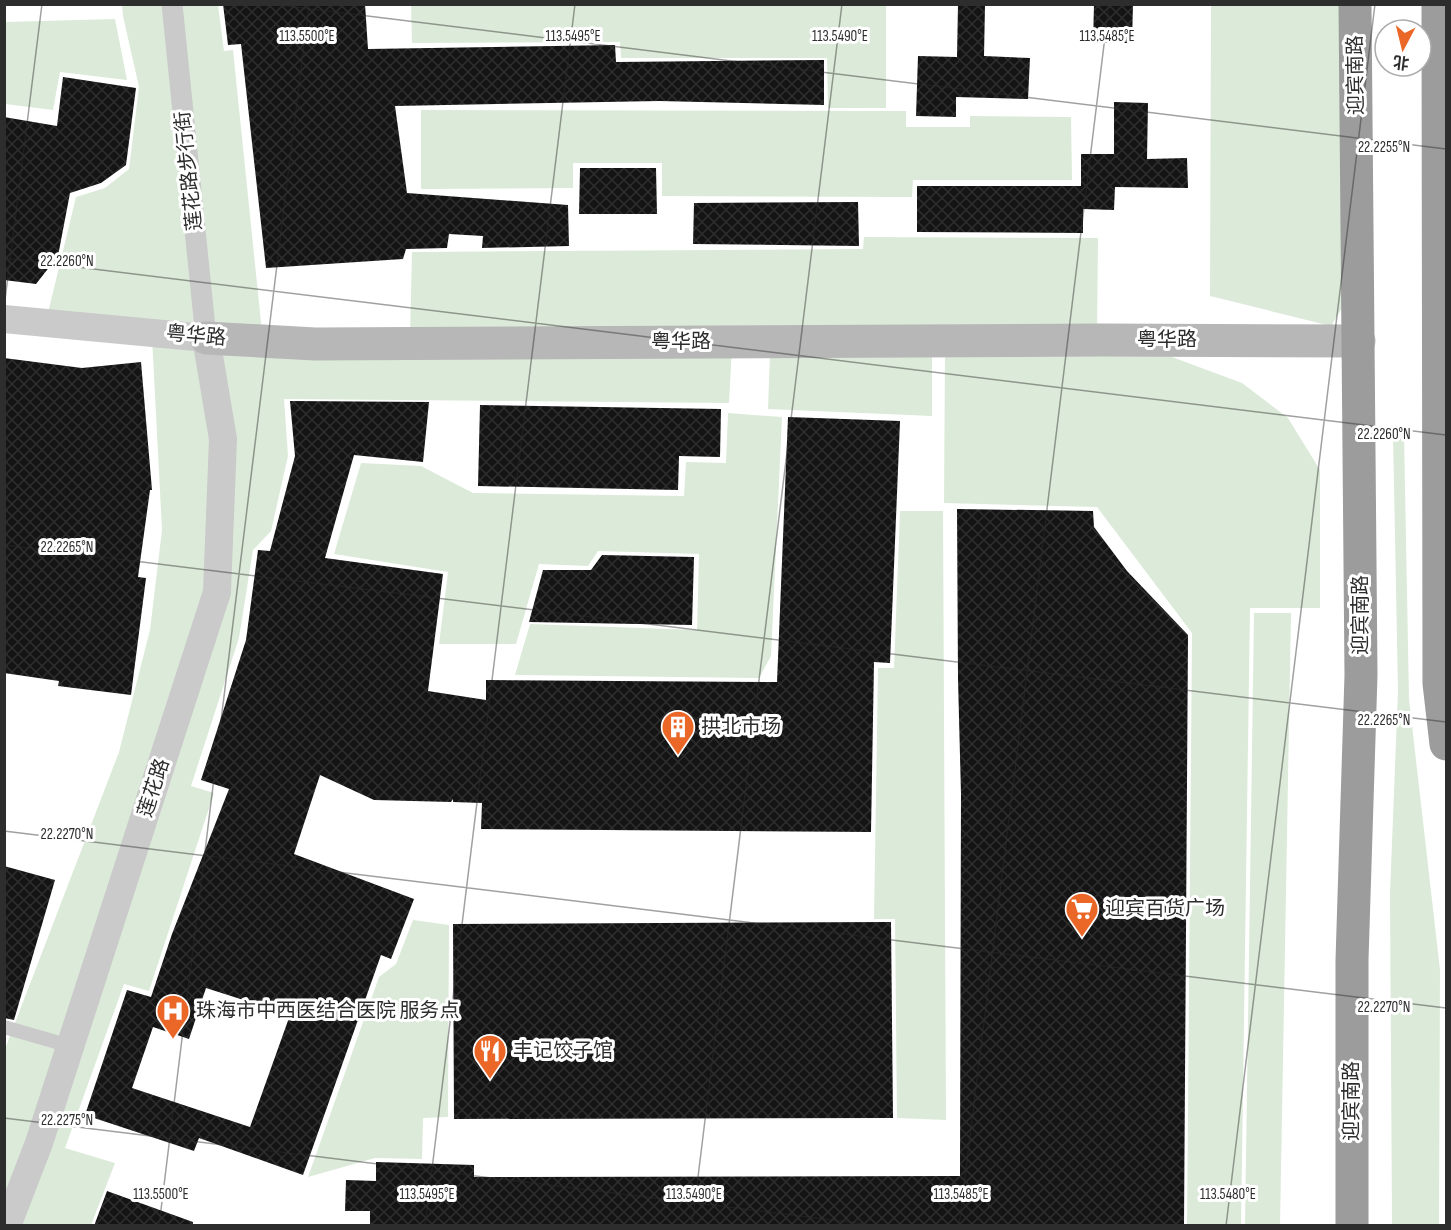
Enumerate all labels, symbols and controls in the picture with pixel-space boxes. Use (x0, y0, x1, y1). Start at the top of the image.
north arrow (1373, 18, 1433, 78)
text: 113.5500°E (279, 27, 335, 46)
text: 113.5495°E (545, 27, 601, 46)
text: 113.5490°E (812, 27, 868, 46)
text: 113.5485°E (1079, 27, 1135, 46)
street label: 迎宾南路 (1343, 35, 1369, 115)
text: 北 (1392, 51, 1410, 72)
street label: 莲花路步行街 (171, 110, 207, 232)
text: 22.2255°N (1358, 138, 1410, 157)
text: 22.2260°N (40, 252, 94, 271)
street label: 粤华路 (165, 321, 227, 351)
street label: 粤华路 (1137, 328, 1197, 352)
street label: 粤华路 (651, 330, 711, 354)
text: 22.2260°N (1357, 425, 1411, 444)
text: 22.2265°N (41, 538, 93, 557)
street label: 迎宾南路 (1349, 575, 1373, 655)
building icon: 拱北市场 (660, 709, 696, 756)
text: 22.2265°N (1358, 711, 1410, 730)
place label: 拱北市场 (701, 715, 781, 739)
street label: 莲花路 (133, 756, 175, 820)
text: 22.2270°N (41, 825, 93, 844)
supermarket icon: 迎宾百货广场 (1064, 891, 1100, 938)
place label: 迎宾百货广场 (1105, 897, 1225, 921)
hospital icon: 珠海市中西医结合医院 服务点 (155, 993, 191, 1040)
text: 22.2270°N (1358, 998, 1410, 1017)
place label: 珠海市中西医结合医院 服务点 (196, 999, 459, 1023)
restaurant icon: 丰记饺子馆 (472, 1033, 508, 1080)
place label: 丰记饺子馆 (513, 1039, 613, 1063)
street label: 迎宾南路 (1340, 1061, 1364, 1141)
text: 22.2275°N (41, 1111, 93, 1130)
text: 113.5500°E (133, 1185, 189, 1204)
text: 113.5495°E (399, 1185, 455, 1204)
text: 113.5490°E (666, 1185, 722, 1204)
text: 113.5485°E (933, 1185, 989, 1204)
text: 113.5480°E (1200, 1185, 1256, 1204)

